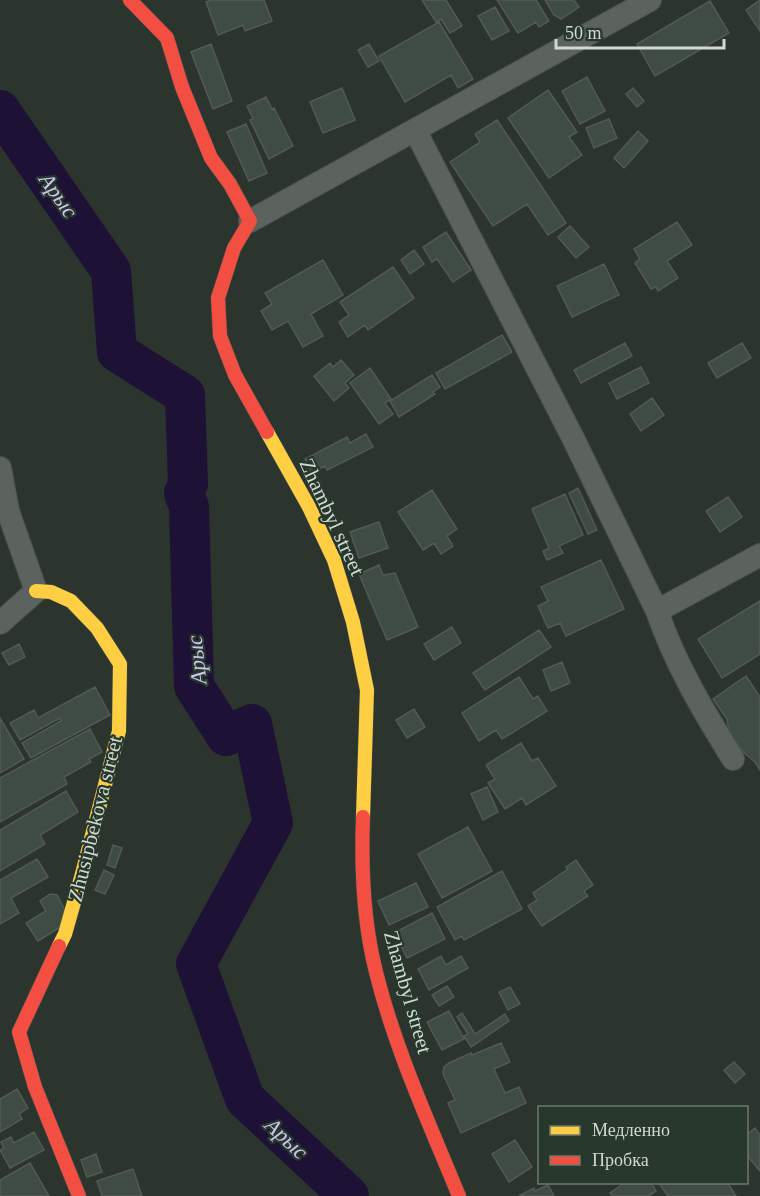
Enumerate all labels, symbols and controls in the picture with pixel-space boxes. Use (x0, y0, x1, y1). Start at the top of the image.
scale bar (556, 12, 724, 50)
text: 50 m (565, 23, 602, 43)
water label: Арыс (33, 166, 83, 223)
street label: Zhambyl street (294, 455, 370, 580)
water label: Арыс (181, 634, 212, 688)
street label: Zhusipbekova street (63, 734, 127, 904)
street label: Zhambyl street (379, 928, 437, 1056)
legend (538, 1106, 748, 1184)
water label: Арыс (259, 1111, 313, 1164)
text: Медленно (592, 1120, 670, 1140)
text: Пробка (592, 1150, 649, 1170)

